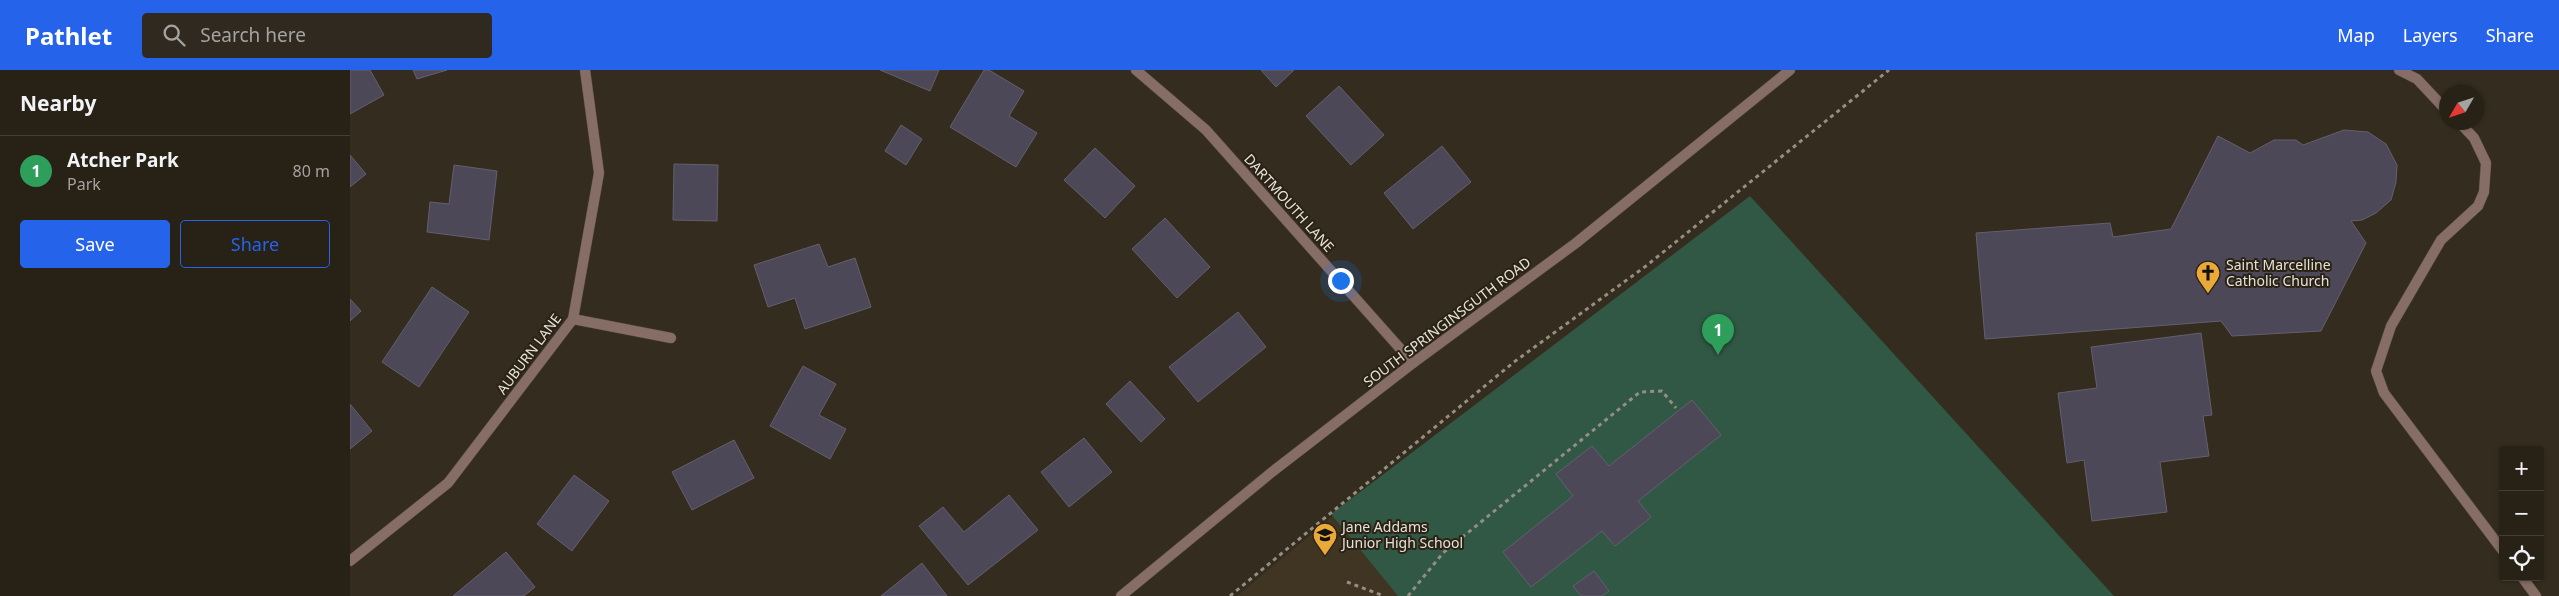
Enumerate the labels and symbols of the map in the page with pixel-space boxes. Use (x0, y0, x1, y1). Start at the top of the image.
north arrow (2439, 85, 2484, 130)
street label: DARTMOUTH LANE (1240, 150, 1339, 256)
street label: SOUTH SPRINGINSGUTH ROAD (1359, 252, 1534, 391)
place label: Saint Marcelline Catholic Church (2226, 255, 2331, 290)
church icon: Saint Marcelline Catholic Church (2195, 260, 2221, 294)
your location (1328, 268, 1354, 294)
street label: AUBURN LANE (492, 310, 565, 398)
pin: 1 (1702, 314, 1734, 355)
place label: Jane Addams Junior High School (1340, 517, 1463, 552)
school or university icon: Jane Addams Junior High School (1312, 522, 1338, 556)

